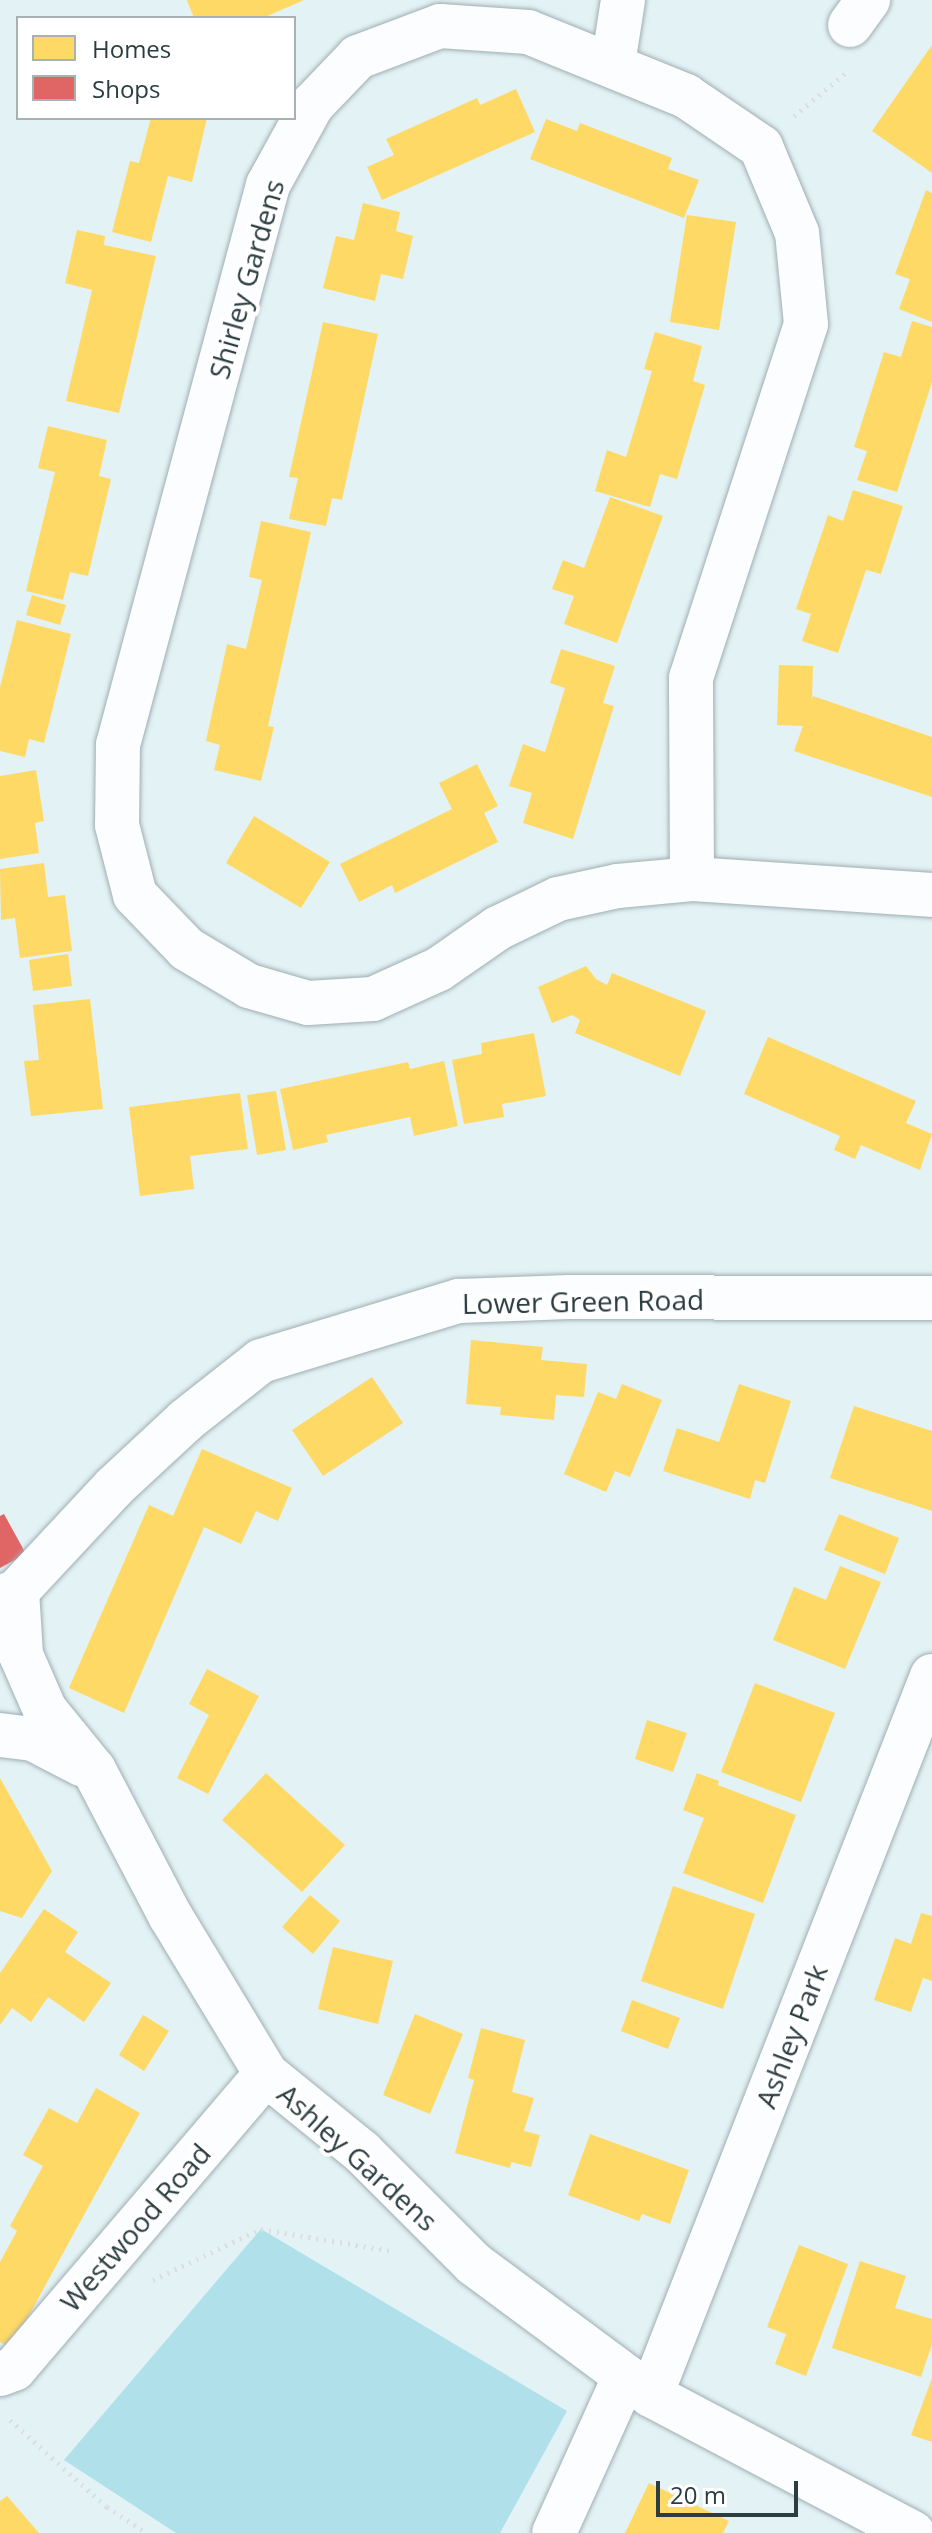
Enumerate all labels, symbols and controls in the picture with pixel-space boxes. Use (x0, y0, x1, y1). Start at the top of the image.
legend (16, 16, 296, 120)
text: Homes (92, 32, 171, 65)
text: Shops (92, 72, 160, 105)
street label: Shirley Gardens (201, 175, 291, 383)
street label: Lower Green Road (462, 1282, 704, 1320)
street label: Ashley Park (748, 1960, 834, 2112)
street label: Ashley Gardens (271, 2077, 445, 2237)
street label: Westwood Road (53, 2136, 217, 2318)
scale bar (660, 2465, 802, 2515)
text: 20 m (670, 2478, 726, 2511)

